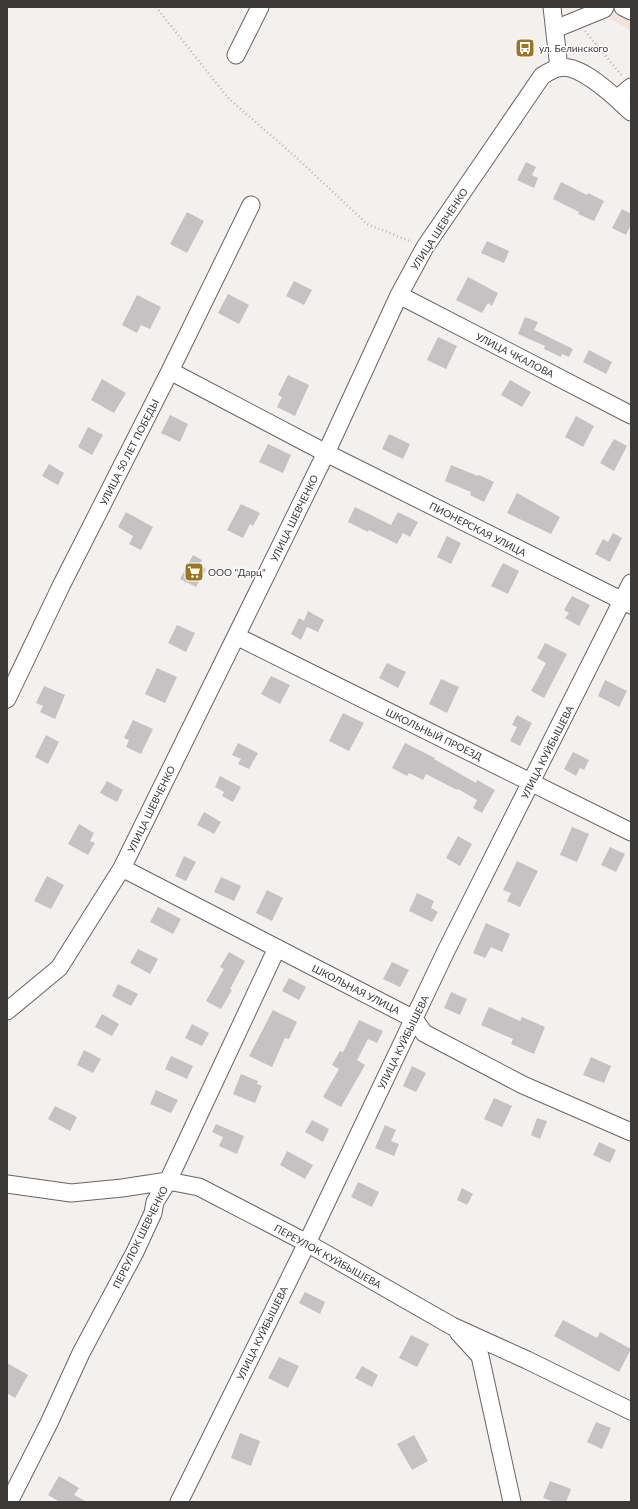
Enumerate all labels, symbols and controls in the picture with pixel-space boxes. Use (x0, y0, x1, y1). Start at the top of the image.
bus stop icon: ул. Белинского (514, 37, 536, 59)
place label: ул. Белинского (539, 42, 608, 54)
street label: УЛИЦА ШЕВЧЕНКО (408, 186, 470, 272)
street label: УЛИЦА ЧКАЛОВА (474, 330, 556, 380)
street label: УЛИЦА 50 ЛЕТ ПОБЕДЫ (97, 397, 161, 507)
street label: УЛИЦА ШЕВЧЕНКО (268, 473, 320, 563)
street label: ПИОНЕРСКАЯ УЛИЦА (428, 499, 529, 559)
supermarket icon: ООО "Дарц" (183, 561, 205, 583)
place label: ООО "Дарц" (208, 566, 266, 578)
street label: УЛИЦА КУЙБЫШЕВА (518, 703, 576, 801)
street label: ШКОЛЬНЫЙ ПРОЕЗД (384, 705, 484, 763)
street label: УЛИЦА ШЕВЧЕНКО (125, 764, 177, 854)
street label: ШКОЛЬНАЯ УЛИЦА (310, 962, 402, 1016)
street label: УЛИЦА КУЙБЫШЕВА (375, 993, 431, 1091)
street label: ПЕРЕУЛОК ШЕВЧЕНКО (110, 1184, 170, 1290)
street label: ПЕРЕУЛОК КУЙБЫШЕВА (272, 1222, 384, 1291)
street label: УЛИЦА КУЙБЫШЕВА (234, 1284, 290, 1382)

